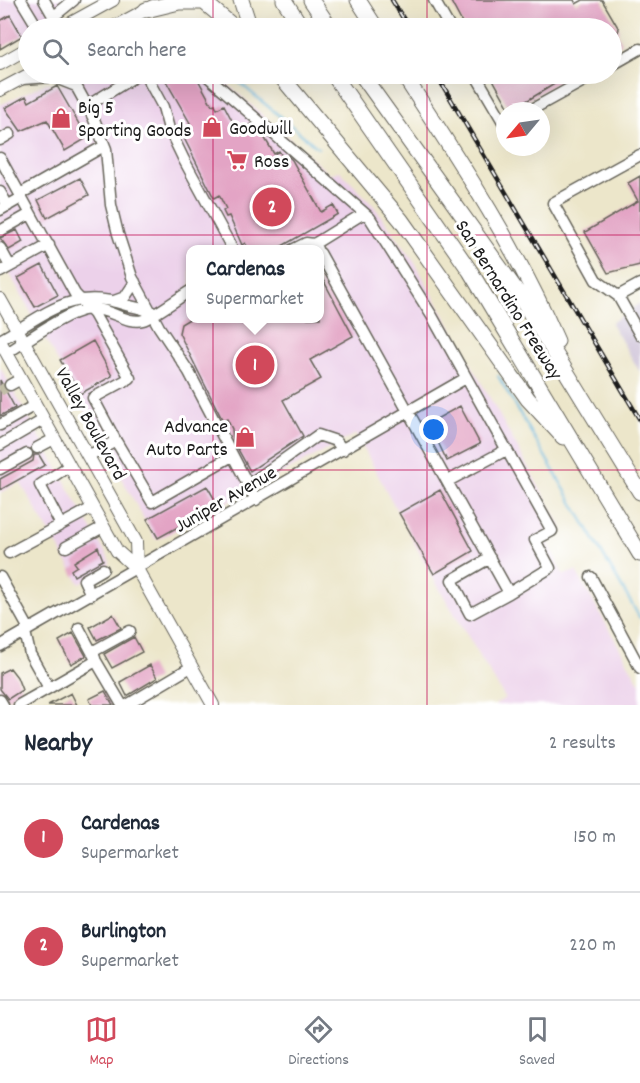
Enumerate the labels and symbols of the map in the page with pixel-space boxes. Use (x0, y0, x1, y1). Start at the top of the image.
place label: Big 5 Sporting Goods (78, 95, 192, 146)
north arrow (496, 102, 550, 156)
shop icon: Big 5 Sporting Goods (49, 106, 73, 130)
shop icon: Goodwill (200, 115, 224, 139)
place label: Goodwill (229, 116, 293, 144)
supermarket icon: Ross (225, 148, 249, 172)
place label: Ross (254, 149, 289, 177)
pin: 2 (252, 184, 292, 230)
street label: San Bernardino Freeway (447, 215, 569, 387)
pin: 1 (236, 342, 274, 388)
street label: Valley Boulevard (47, 363, 132, 486)
place label: Advance Auto Parts (146, 414, 228, 465)
your location (419, 415, 448, 444)
shop icon: Advance Auto Parts (233, 425, 257, 449)
street label: Juniper Avenue (170, 460, 283, 541)

